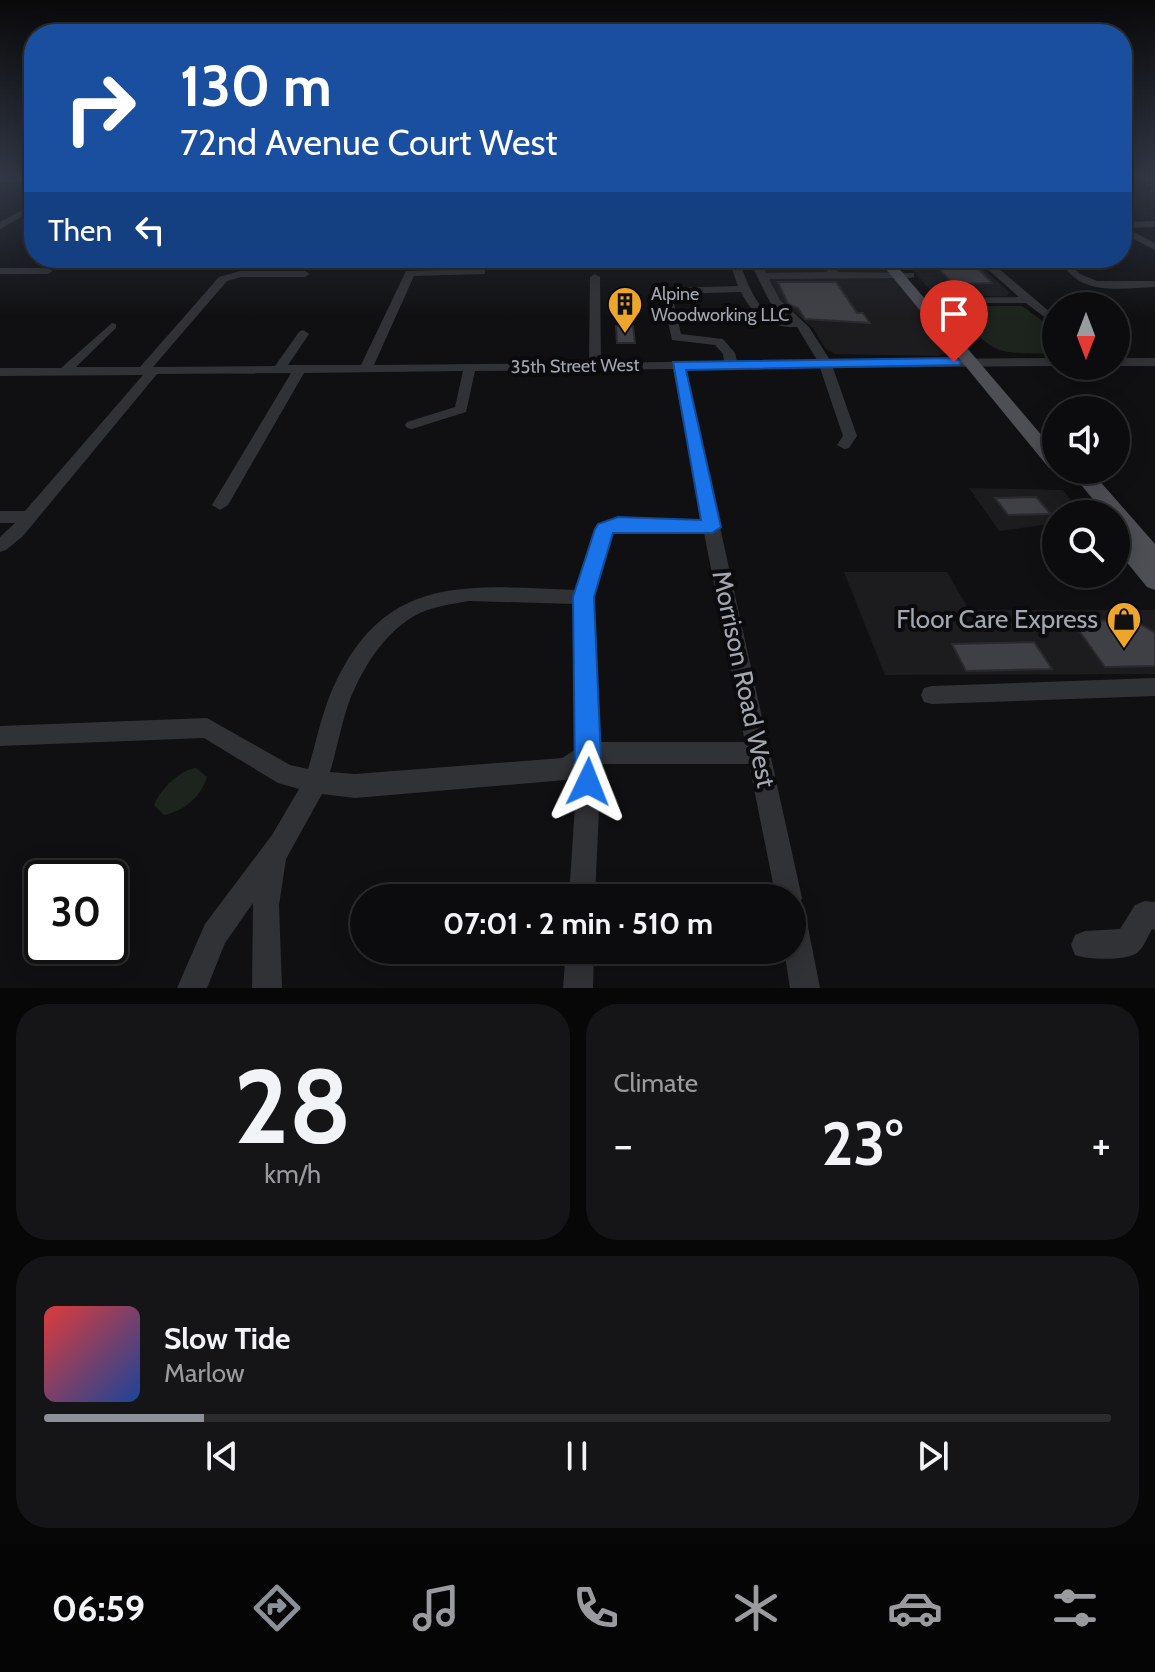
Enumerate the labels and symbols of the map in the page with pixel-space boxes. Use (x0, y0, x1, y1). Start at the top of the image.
pin (920, 280, 988, 362)
place label: Alpine Woodworking LLC (651, 283, 789, 326)
building icon: Alpine Woodworking LLC (606, 285, 644, 335)
north arrow (1042, 292, 1130, 380)
street label: 35th Street West (510, 354, 640, 378)
street label: Morrison Road West (705, 568, 783, 791)
shop icon: Floor Care Express (1105, 600, 1143, 650)
place label: Floor Care Express (896, 603, 1098, 635)
position arrow (546, 740, 630, 824)
speed limit sign: 30 (24, 860, 128, 964)

